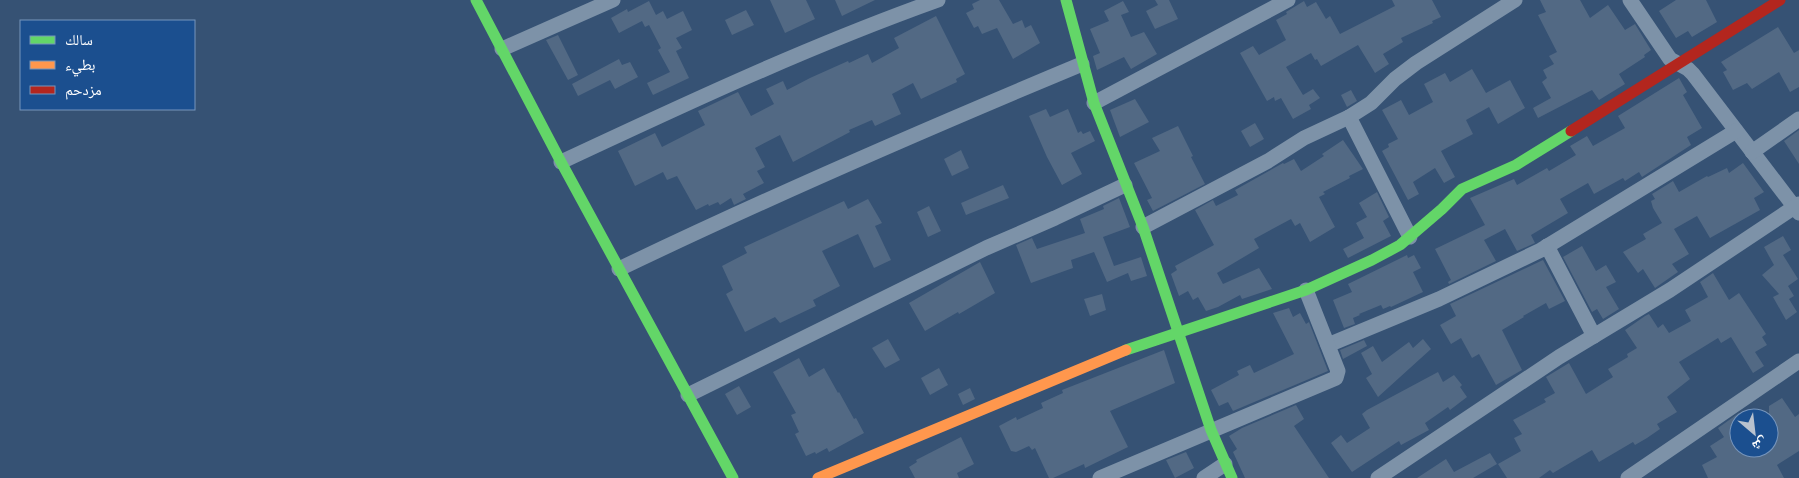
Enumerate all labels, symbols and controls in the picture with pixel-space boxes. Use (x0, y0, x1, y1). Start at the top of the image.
legend (20, 20, 195, 110)
text: سالك (65, 30, 93, 48)
text: بطيء (65, 55, 95, 77)
text: مزدحم (65, 80, 102, 100)
north arrow (1729, 408, 1779, 458)
text: ش (1749, 433, 1771, 456)

